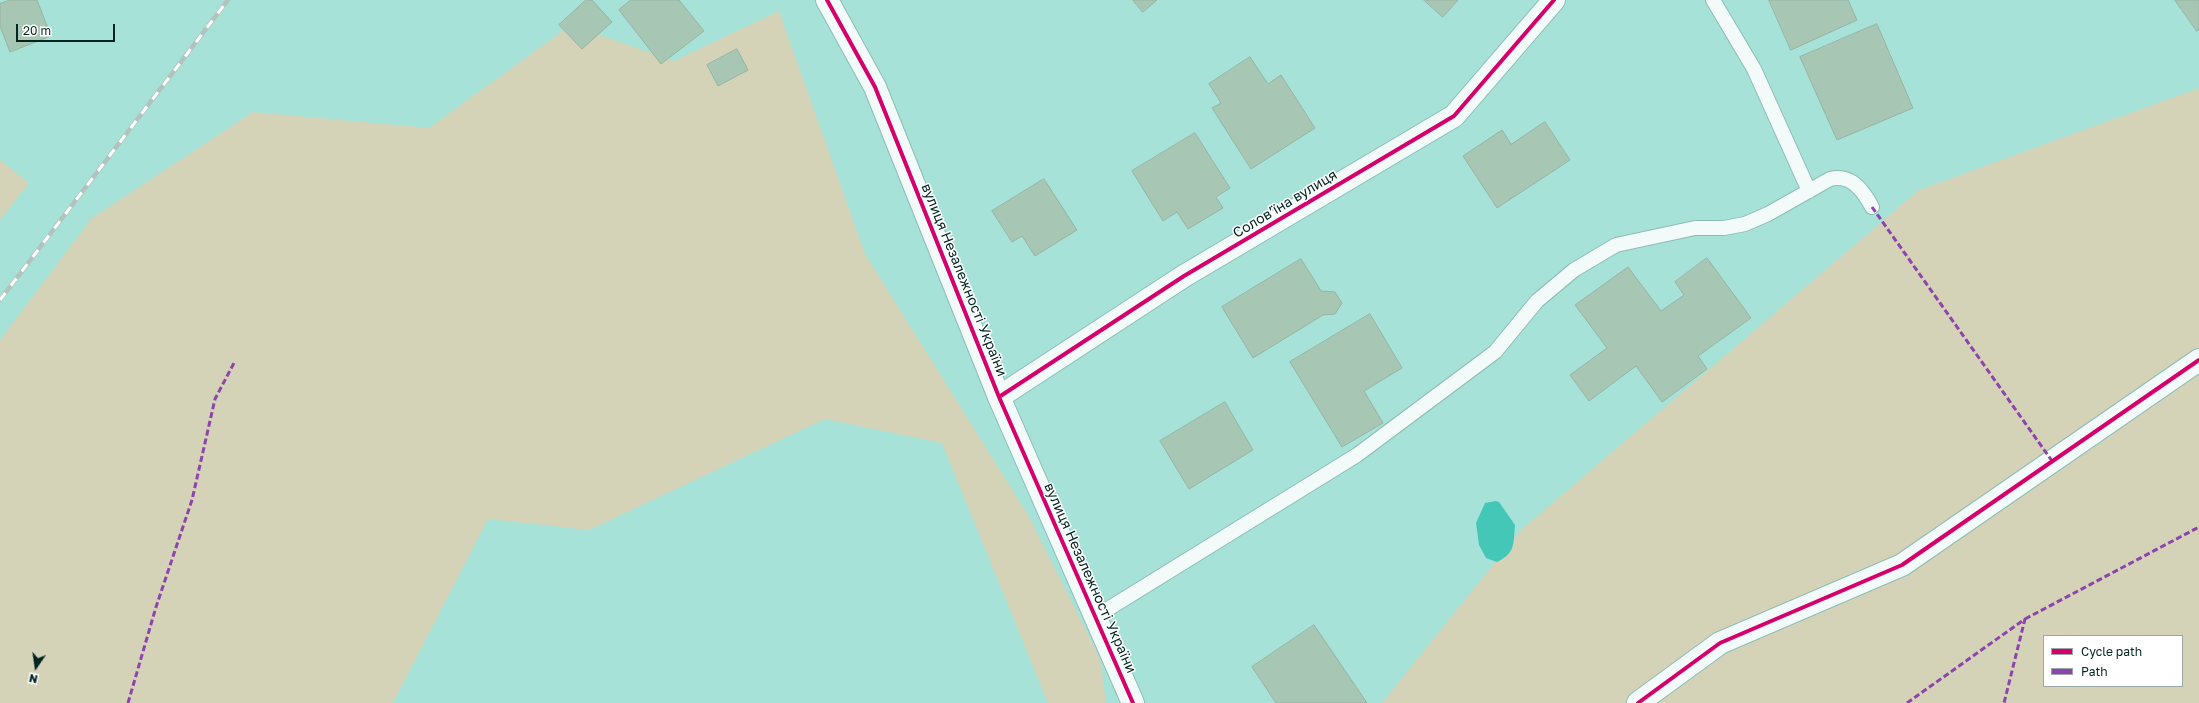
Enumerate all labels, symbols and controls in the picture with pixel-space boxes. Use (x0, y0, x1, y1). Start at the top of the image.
scale bar (18, 16, 117, 42)
text: 20 m (23, 23, 51, 38)
street label: Соловʼїна вулиця (1230, 166, 1340, 242)
street label: вулиця Незалежності України (918, 181, 1010, 379)
street label: вулиця Незалежності України (1040, 480, 1140, 676)
legend (2043, 635, 2183, 687)
text: Cycle path (2081, 644, 2142, 659)
north arrow (16, 647, 56, 687)
text: Path (2081, 664, 2108, 679)
text: N (28, 672, 39, 686)

